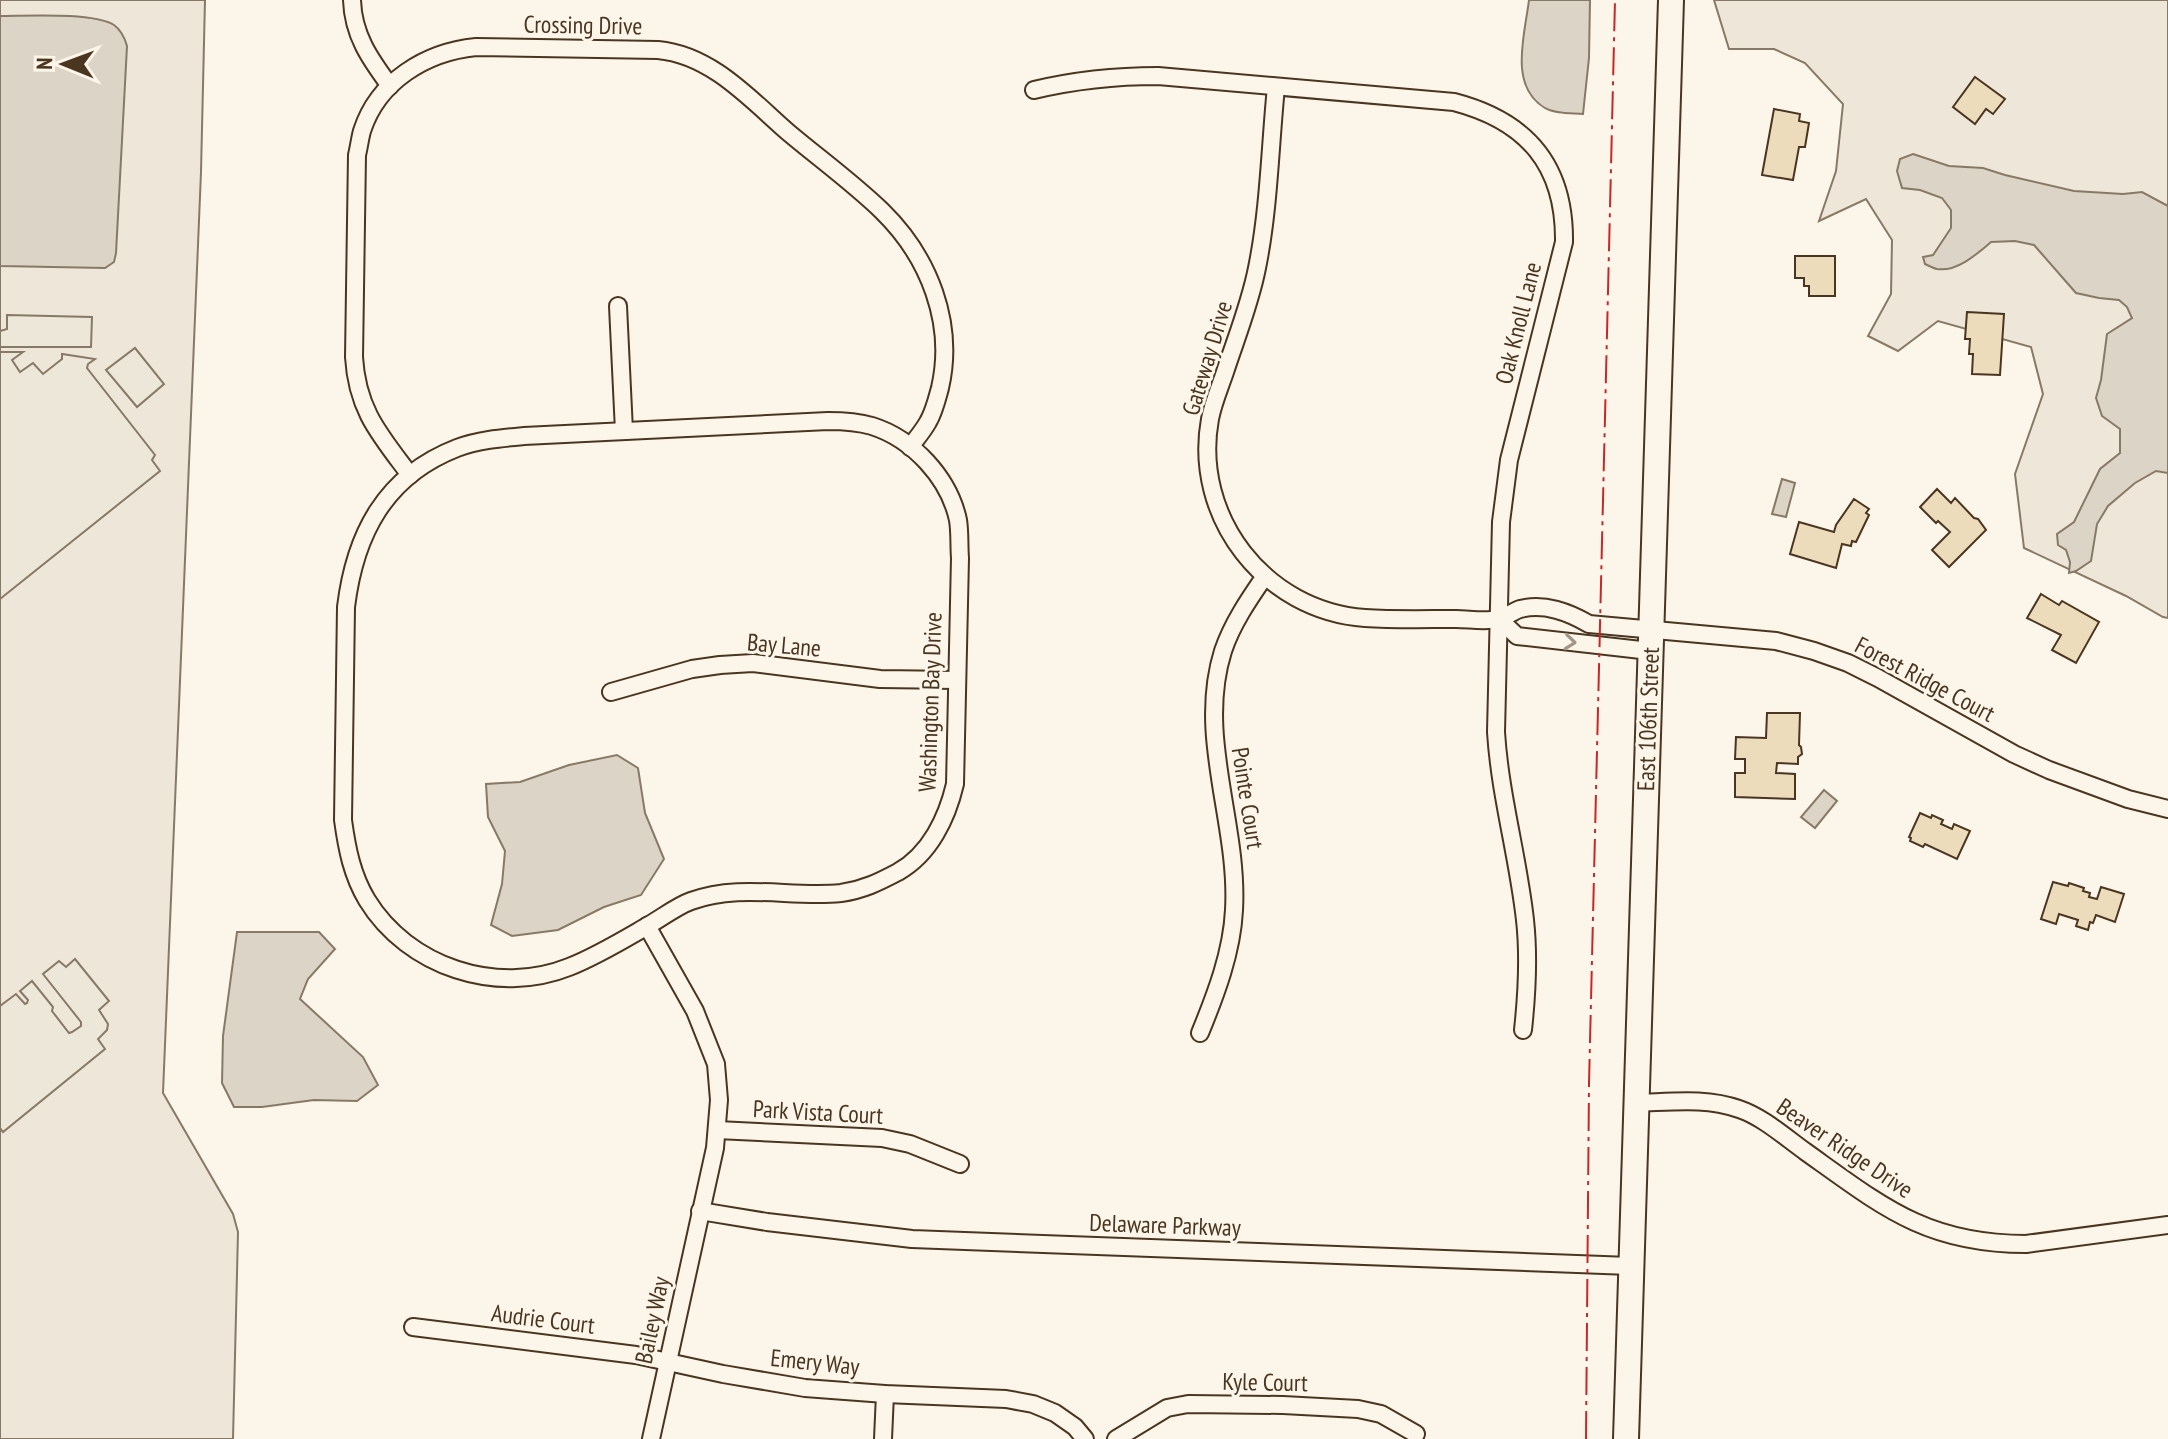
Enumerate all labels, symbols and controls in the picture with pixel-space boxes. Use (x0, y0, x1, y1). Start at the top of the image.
street label: Crossing Drive (523, 8, 643, 42)
north arrow (24, 24, 104, 104)
text: N (30, 57, 58, 70)
street label: Oak Knoll Lane (1488, 259, 1548, 387)
street label: Gateway Drive (1175, 297, 1239, 419)
street label: Washington Bay Drive (911, 611, 949, 793)
street label: Bay Lane (746, 626, 822, 664)
street label: Forest Ridge Court (1850, 629, 2001, 729)
one-way arrow (1564, 634, 1577, 651)
street label: East 106th Street (1630, 646, 1666, 792)
street label: Pointe Court (1225, 745, 1271, 851)
street label: Beaver Ridge Drive (1771, 1091, 1919, 1205)
street label: Park Vista Court (752, 1093, 884, 1131)
street label: Delaware Parkway (1089, 1207, 1241, 1243)
street label: Bailey Way (628, 1274, 676, 1366)
street label: Audrie Court (490, 1297, 597, 1341)
street label: Emery Way (769, 1342, 861, 1382)
street label: Kyle Court (1222, 1366, 1308, 1398)

